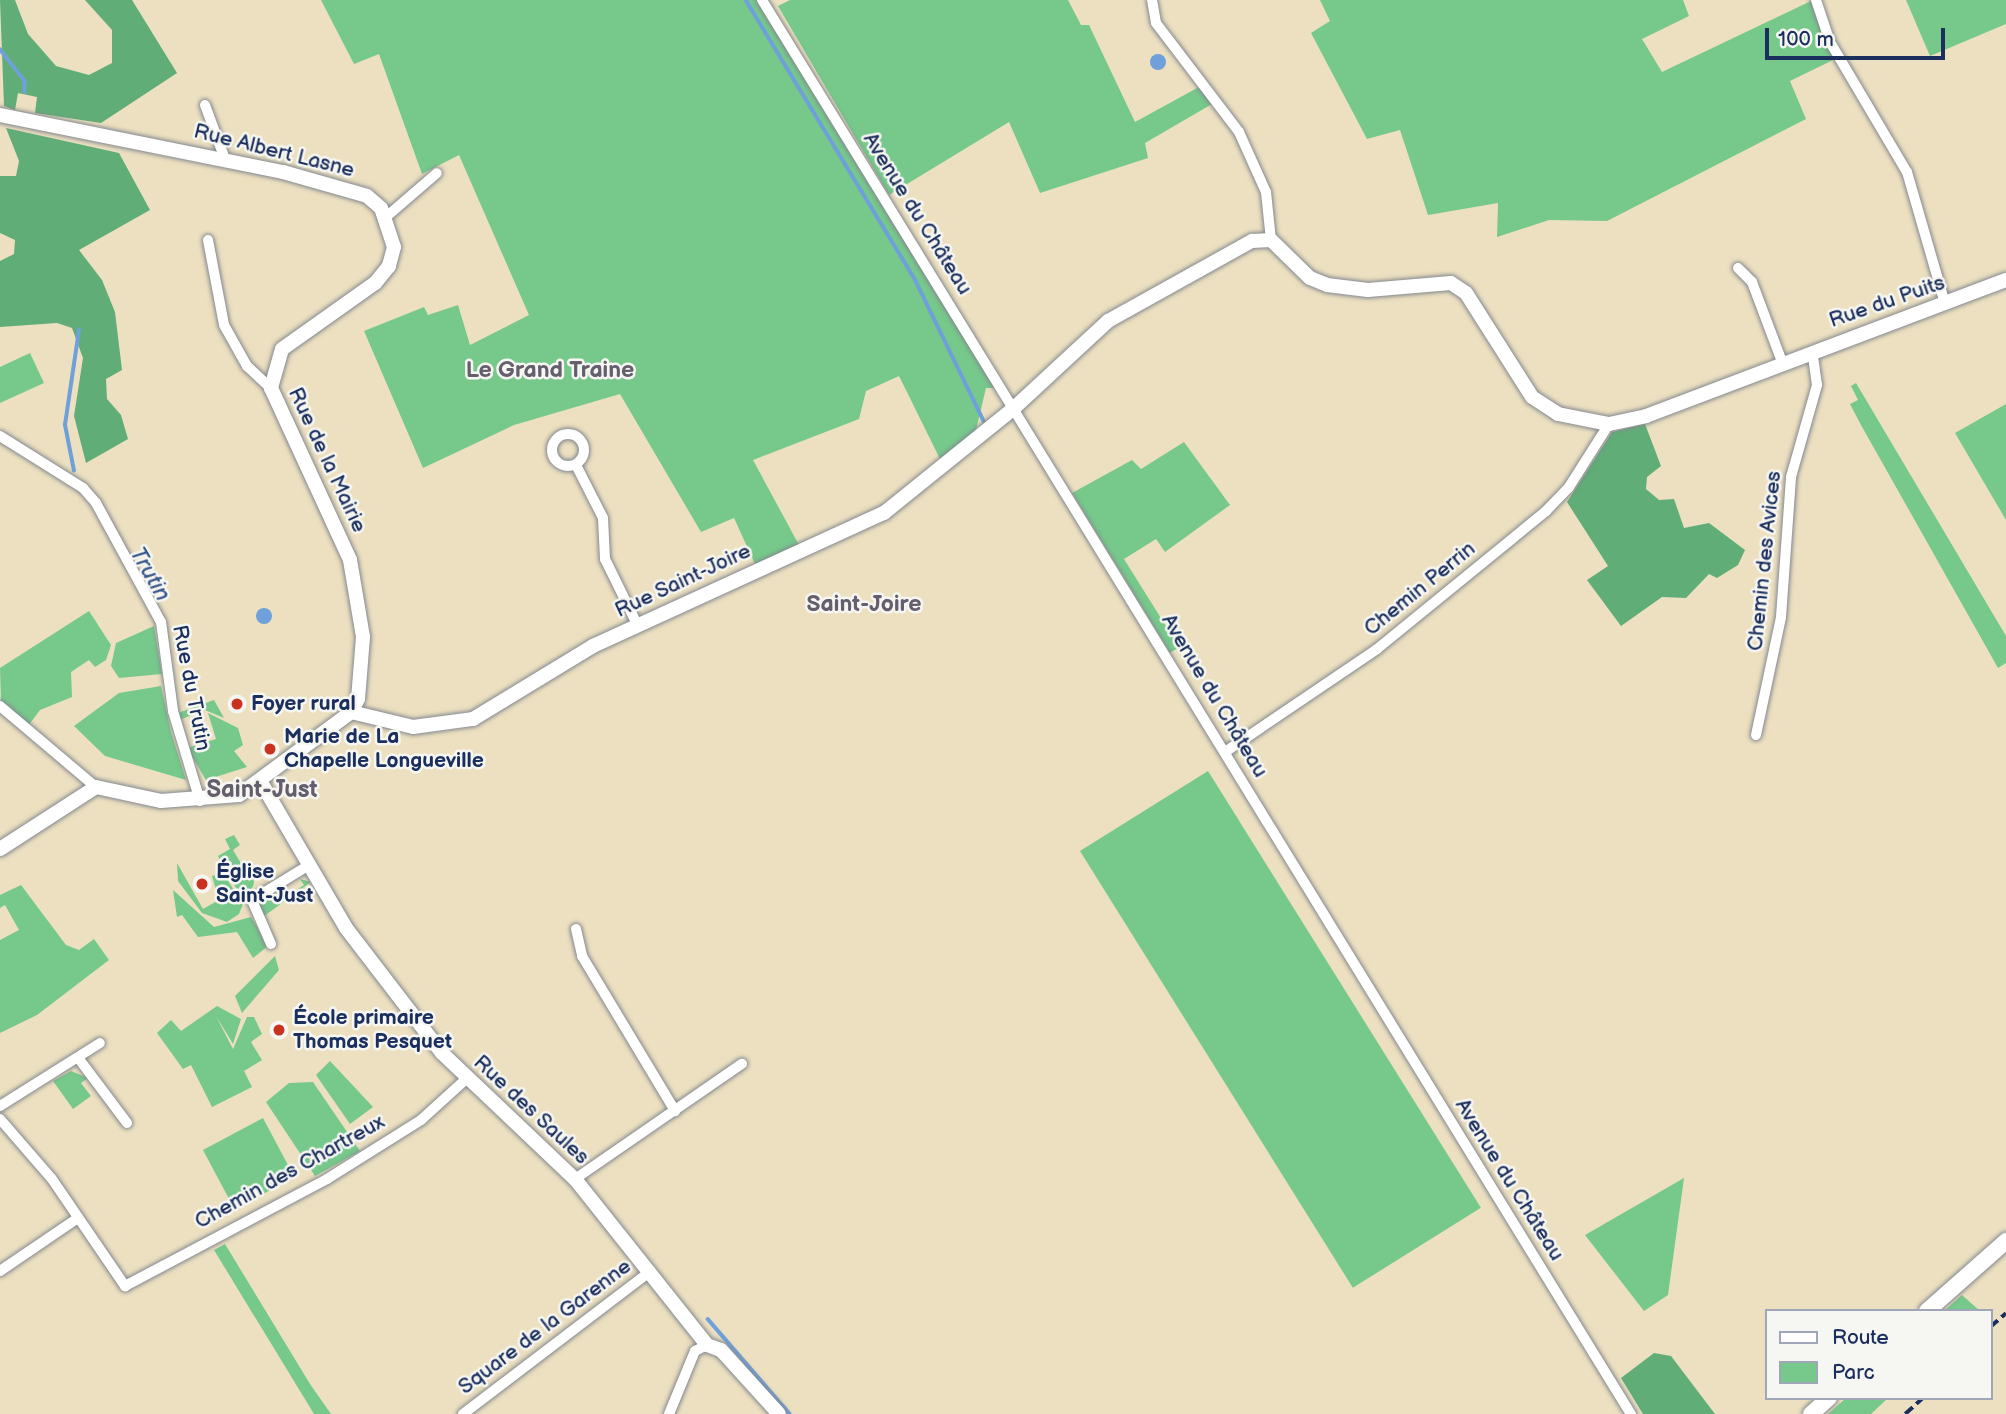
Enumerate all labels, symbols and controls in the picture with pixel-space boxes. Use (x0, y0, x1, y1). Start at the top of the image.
scale bar (1768, 14, 1948, 58)
text: 100 m (1778, 27, 1834, 52)
street label: Rue Albert Lasne (191, 119, 357, 183)
street label: Avenue du Château (857, 129, 977, 299)
street label: Rue du Puits (1826, 270, 1948, 334)
district label: Le Grand Traine (466, 356, 634, 384)
street label: Rue de la Mairie (282, 384, 372, 536)
street label: Chemin des Avices (1743, 470, 1787, 652)
street label: Chemin Perrin (1359, 537, 1481, 641)
street label: Rue Saint-Joire (611, 538, 755, 624)
water label: Trutin (124, 542, 176, 606)
district label: Saint-Joire (807, 590, 921, 618)
street label: Avenue du Château (1155, 610, 1273, 782)
street label: Rue du Trutin (166, 623, 216, 753)
place label: Foyer rural (251, 691, 356, 717)
marker: Foyer rural (229, 696, 245, 712)
place label: Marie de La Chapelle Longueville (284, 724, 484, 774)
marker: Marie de La Chapelle Longueville (262, 741, 278, 757)
district label: Saint-Just (206, 776, 318, 804)
place label: Église Saint-Just (216, 859, 313, 909)
marker: Église Saint-Just (194, 876, 210, 892)
place label: École primaire Thomas Pesquet (293, 1005, 452, 1055)
marker: École primaire Thomas Pesquet (271, 1022, 287, 1038)
street label: Rue des Saules (468, 1050, 594, 1170)
street label: Avenue du Château (1449, 1095, 1569, 1265)
street label: Chemin des Chartreux (191, 1109, 389, 1235)
street label: Square de la Garenne (454, 1254, 636, 1400)
legend (1764, 1309, 1992, 1400)
text: Route (1832, 1325, 1889, 1350)
text: Parc (1832, 1360, 1875, 1385)

